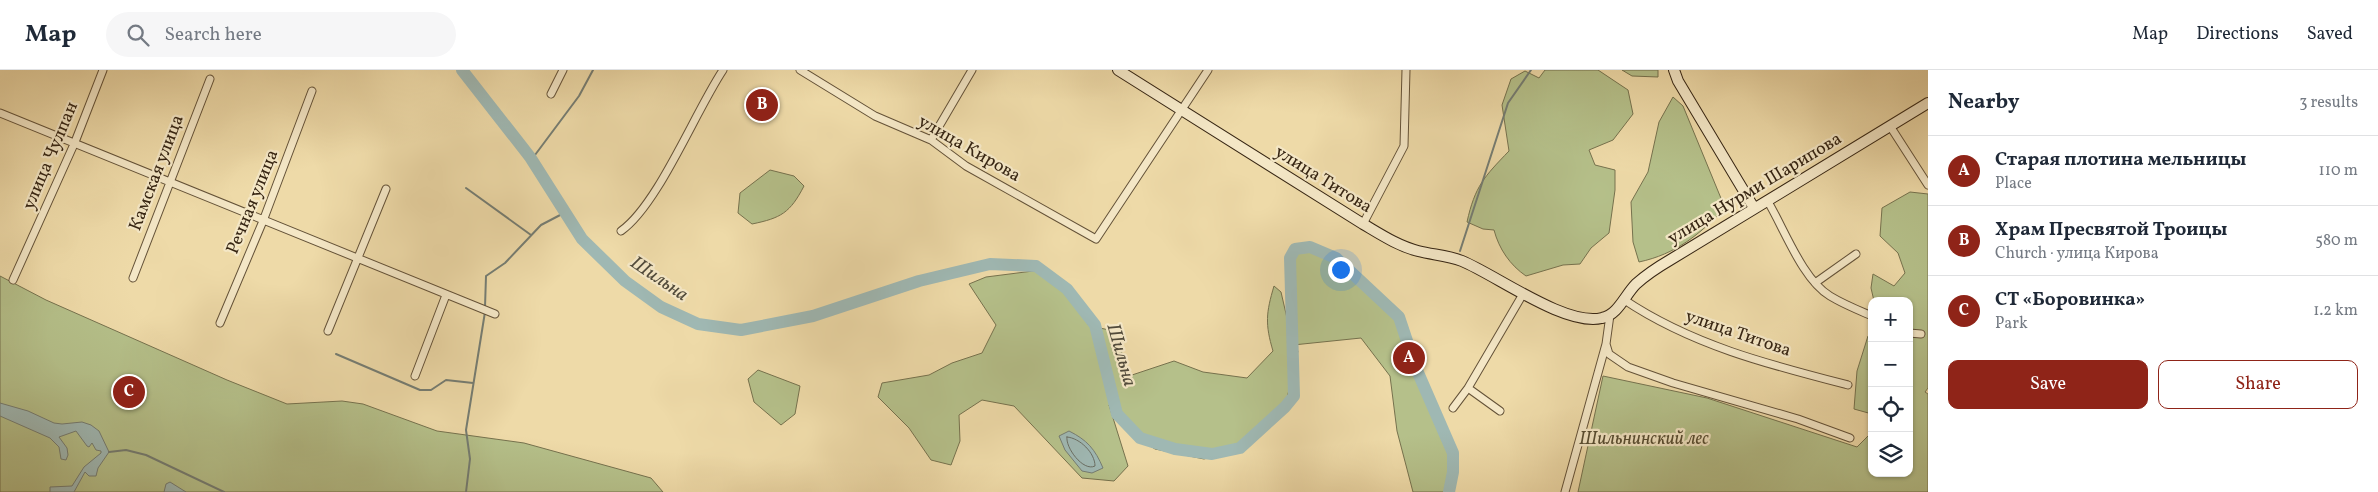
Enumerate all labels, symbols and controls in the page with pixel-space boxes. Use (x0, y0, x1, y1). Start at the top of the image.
search box (106, 12, 456, 57)
text: Map (25, 18, 76, 52)
icon: search (124, 21, 152, 49)
text: Search here (164, 22, 262, 48)
text: Map (2132, 22, 2168, 47)
text: Directions (2196, 22, 2279, 47)
text: Saved (2307, 22, 2353, 47)
pin: B (746, 86, 778, 124)
text: Nearby (1948, 88, 2019, 117)
text: 3 results (2299, 92, 2358, 114)
street label: улица Чулпан (17, 98, 85, 214)
street label: улица Кирова (913, 109, 1025, 189)
street label: Камская улица (123, 111, 191, 235)
street label: улица Нурми Шарипова (1663, 127, 1847, 251)
street label: улица Титова (1270, 140, 1377, 220)
street label: Речная улица (221, 146, 285, 258)
text: Старая плотина мельницы (1995, 147, 2246, 173)
text: A (1958, 160, 1970, 182)
text: 110 m (2319, 160, 2358, 182)
text: Place (1995, 173, 2032, 195)
text: Храм Пресвятой Троицы (1995, 217, 2227, 243)
text: B (1959, 230, 1969, 252)
text: 580 m (2315, 230, 2358, 252)
text: Church · улица Кирова (1995, 243, 2159, 265)
water label: Шильна (625, 250, 693, 308)
your location (1328, 257, 1354, 283)
text: СТ «Боровинка» (1995, 287, 2145, 313)
map controls (1868, 297, 1913, 477)
button: + (1868, 297, 1913, 342)
text: C (1959, 300, 1969, 322)
text: 1.2 km (2313, 300, 2358, 322)
street label: улица Титова (1682, 304, 1794, 364)
text: Park (1995, 313, 2028, 335)
water label: Шильна (1100, 320, 1142, 390)
pin: A (1393, 339, 1425, 377)
button: − (1868, 342, 1913, 387)
button: Save (1948, 360, 2148, 409)
button: Share (2158, 360, 2358, 409)
pin: C (113, 373, 145, 411)
button: locate (1868, 387, 1913, 432)
park label: Шильнинский лес (1579, 427, 1709, 452)
button: layers (1868, 432, 1913, 477)

